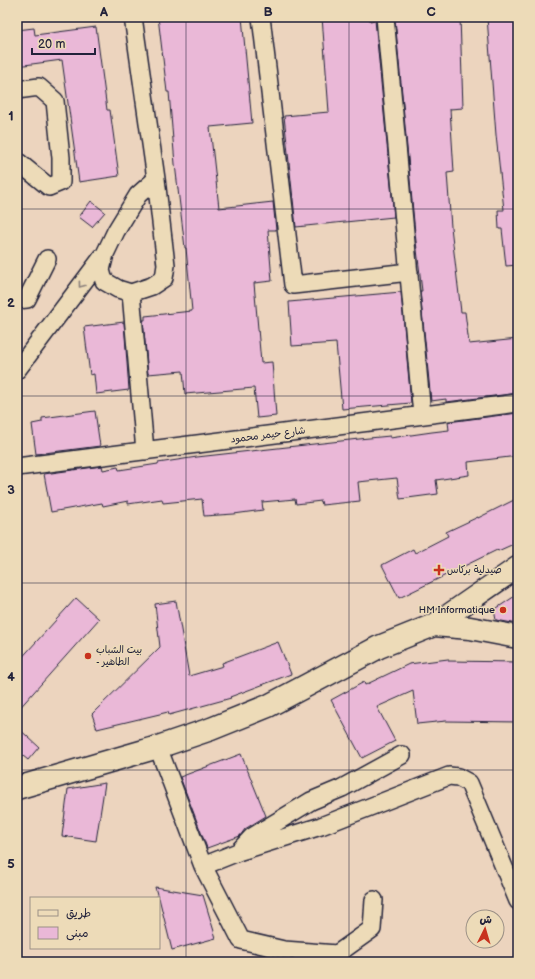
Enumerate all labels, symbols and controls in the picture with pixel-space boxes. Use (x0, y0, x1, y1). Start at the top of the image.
text: A (99, 4, 108, 20)
text: B (263, 4, 273, 20)
text: C (426, 4, 436, 20)
scale bar (32, 30, 95, 56)
text: 20 m (38, 37, 65, 52)
text: 1 (8, 108, 14, 124)
one-way arrow (79, 281, 86, 288)
text: 2 (7, 295, 15, 311)
street label: شارع حيمر محمود (230, 424, 306, 447)
text: 3 (7, 482, 15, 498)
place label: صيدلية بركاس (447, 564, 502, 576)
marker: صيدلية بركاس (434, 565, 444, 575)
place label: HM Informatique (419, 604, 495, 616)
marker: HM Informatique (498, 605, 508, 615)
place label: بيت الشباب - الطاهير (96, 644, 142, 668)
marker: بيت الشباب - الطاهير (83, 651, 93, 661)
text: 4 (7, 669, 15, 685)
text: 5 (7, 856, 15, 872)
legend (30, 897, 160, 949)
text: طريق (66, 906, 91, 921)
north arrow (465, 909, 505, 949)
text: ش (479, 913, 492, 927)
text: مبنى (66, 926, 89, 941)

